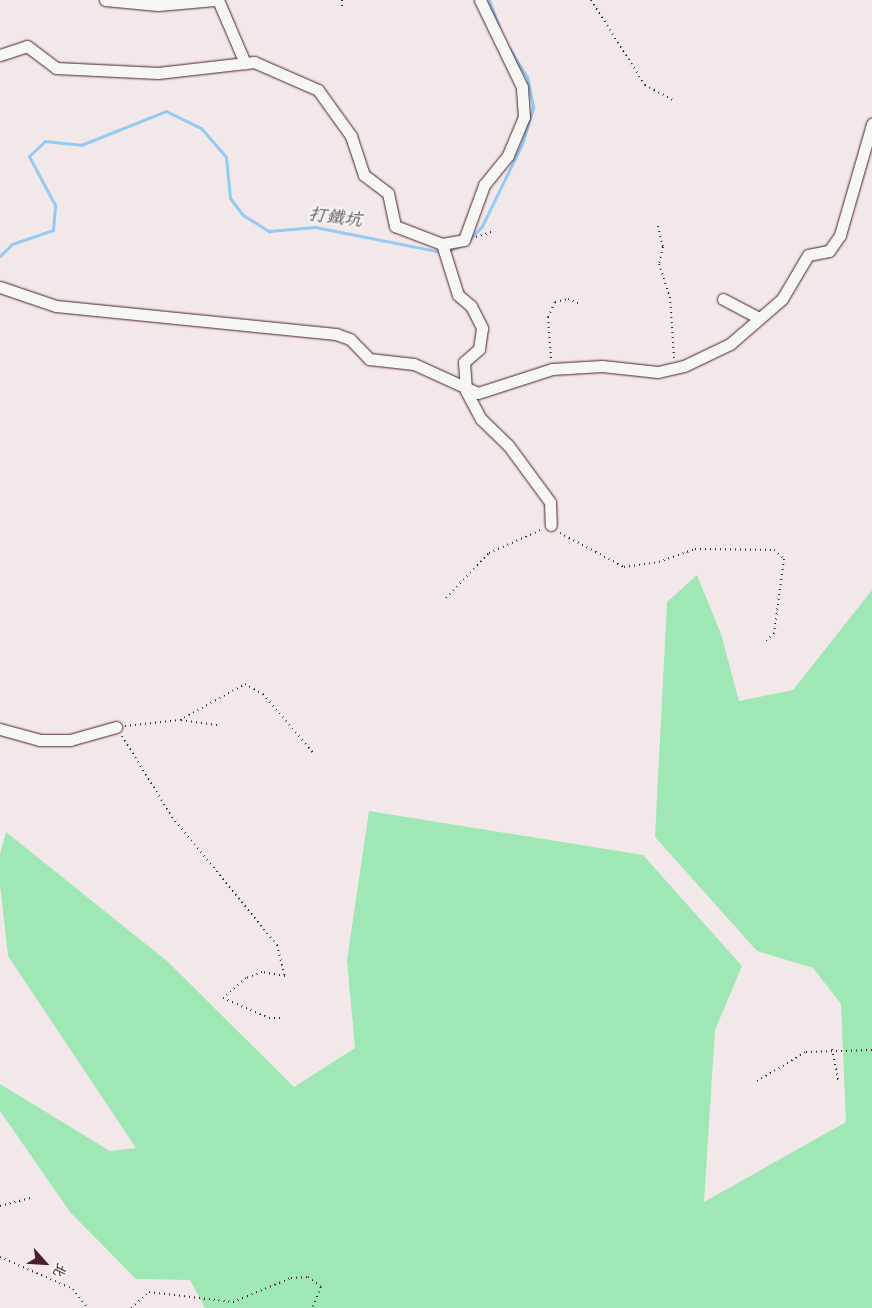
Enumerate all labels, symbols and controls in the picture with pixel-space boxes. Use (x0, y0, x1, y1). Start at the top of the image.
water label: 打鐵坑 (307, 205, 363, 233)
north arrow (20, 1238, 70, 1288)
text: 北 (46, 1259, 71, 1281)

